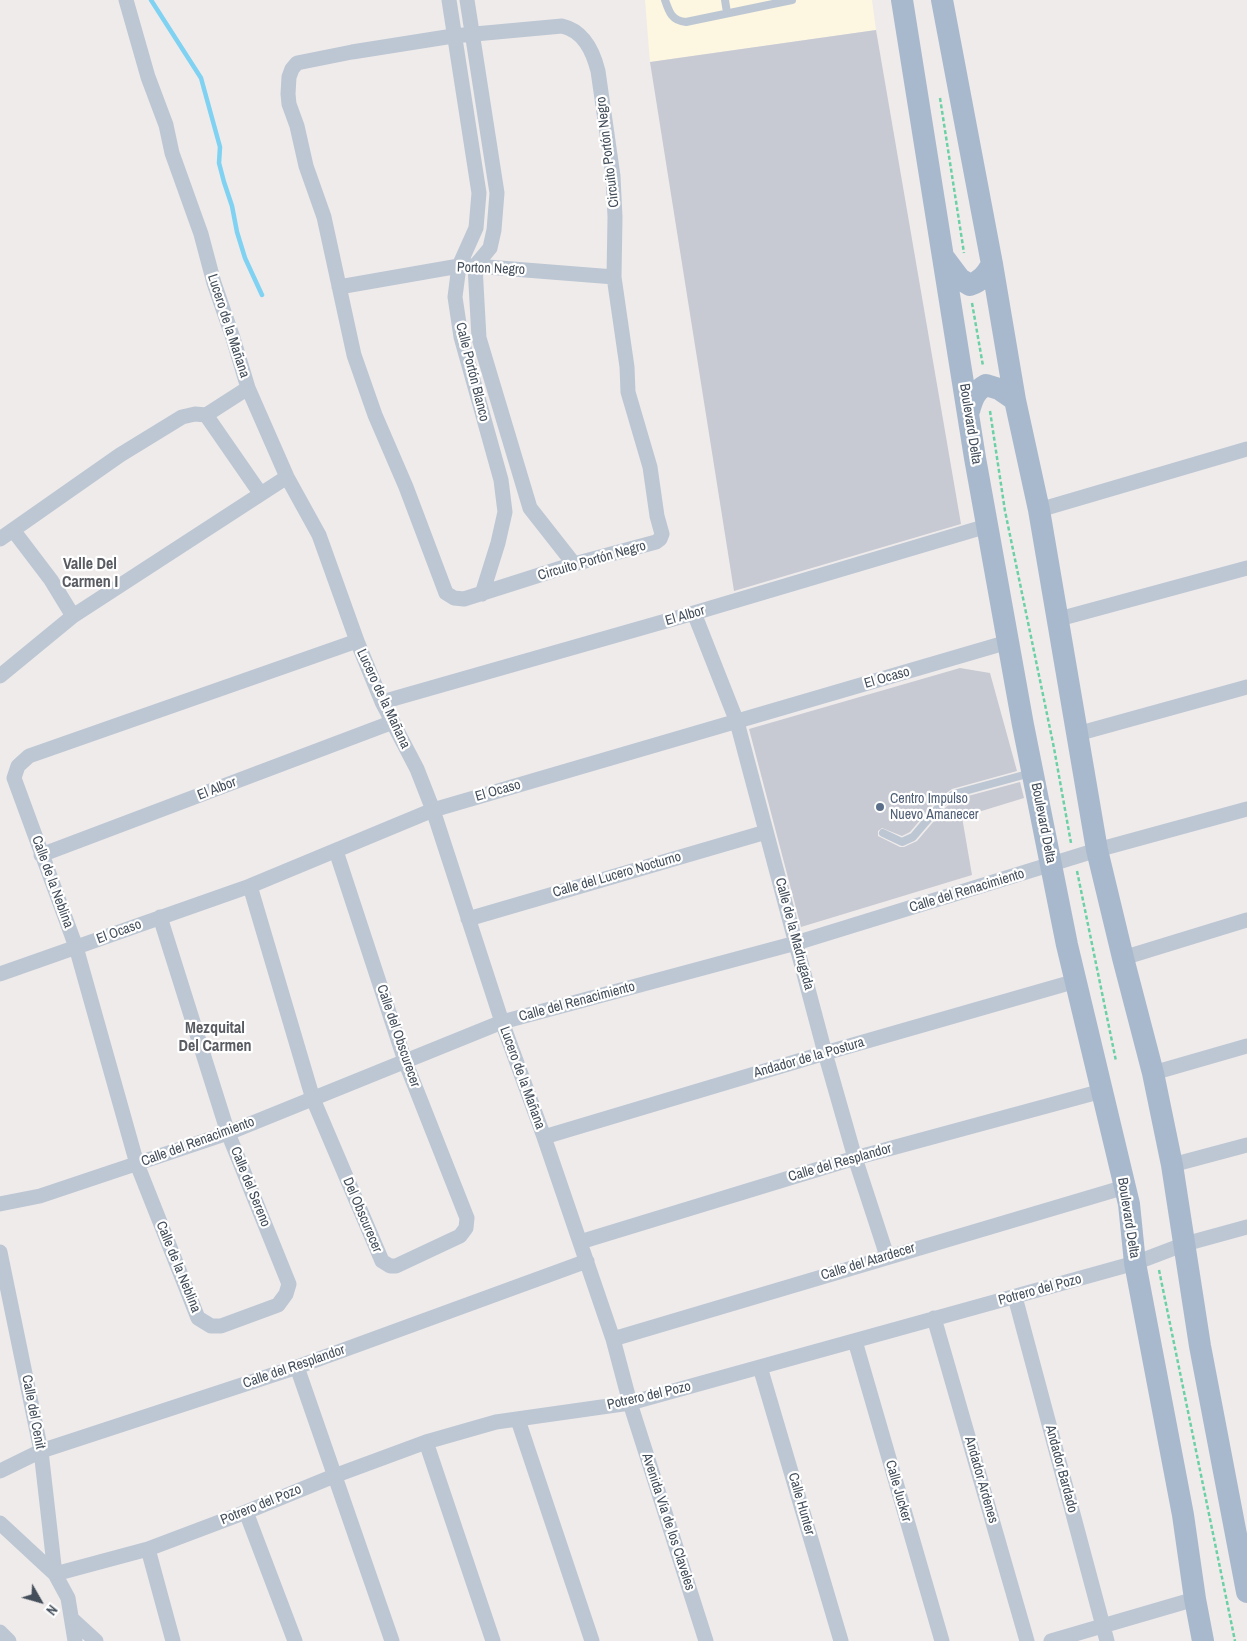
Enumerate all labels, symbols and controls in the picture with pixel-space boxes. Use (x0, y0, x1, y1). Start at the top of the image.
street label: Circuito Portón Negro (593, 96, 623, 208)
street label: Porton Negro (457, 259, 525, 279)
street label: Lucero de la Mañana (203, 272, 253, 380)
street label: Calle Portón Blanco (452, 321, 492, 423)
street label: Boulevard Delta (955, 382, 985, 466)
street label: Circuito Portón Negro (536, 538, 648, 584)
district label: Valle Del Carmen I (62, 555, 118, 593)
street label: El Albor (663, 602, 707, 630)
street label: Lucero de la Mañana (353, 647, 413, 751)
street label: El Ocaso (862, 664, 912, 692)
street label: El Albor (195, 774, 239, 804)
street label: El Ocaso (473, 777, 523, 805)
street label: Boulevard Delta (1027, 781, 1059, 865)
place label: Centro Impulso Nuevo Amanecer (890, 791, 979, 824)
marker: Centro Impulso Nuevo Amanecer (874, 801, 886, 813)
street label: Calle de la Neblina (28, 834, 76, 930)
street label: Calle del Lucero Nocturno (551, 849, 683, 901)
street label: Calle del Renacimiento (907, 866, 1027, 916)
street label: Calle de la Madrugada (771, 876, 817, 992)
street label: El Ocaso (94, 916, 144, 948)
street label: Calle del Renacimiento (517, 978, 637, 1026)
street label: Calle del Obscurecer (373, 983, 423, 1089)
district label: Mezquital Del Carmen (179, 1019, 251, 1057)
street label: Lucero de la Mañana (496, 1024, 548, 1132)
street label: Andador de la Postura (752, 1034, 866, 1082)
street label: Calle del Renacimiento (139, 1114, 257, 1170)
street label: Calle del Resplandor (786, 1140, 894, 1186)
street label: Calle del Sereno (226, 1145, 274, 1229)
street label: Del Obscurecer (339, 1175, 385, 1255)
street label: Boulevard Delta (1113, 1176, 1143, 1260)
street label: Calle de la Neblina (152, 1219, 204, 1315)
street label: Calle del Atardecer (819, 1240, 917, 1284)
street label: Potrero del Pozo (997, 1271, 1083, 1309)
street label: Calle del Resplandor (241, 1342, 347, 1392)
street label: Calle del Cenit (18, 1373, 48, 1451)
street label: Potrero del Pozo (605, 1378, 693, 1414)
street label: Andador Bardado (1041, 1423, 1081, 1515)
street label: Andador Ardenes (961, 1435, 1001, 1525)
street label: Avenida Vía de los Claveles (638, 1451, 698, 1593)
street label: Calle Jucker (881, 1458, 915, 1524)
street label: Calle Hunter (784, 1471, 818, 1537)
street label: Potrero del Pozo (218, 1481, 304, 1529)
north arrow (15, 1576, 65, 1626)
text: N (42, 1601, 61, 1619)

